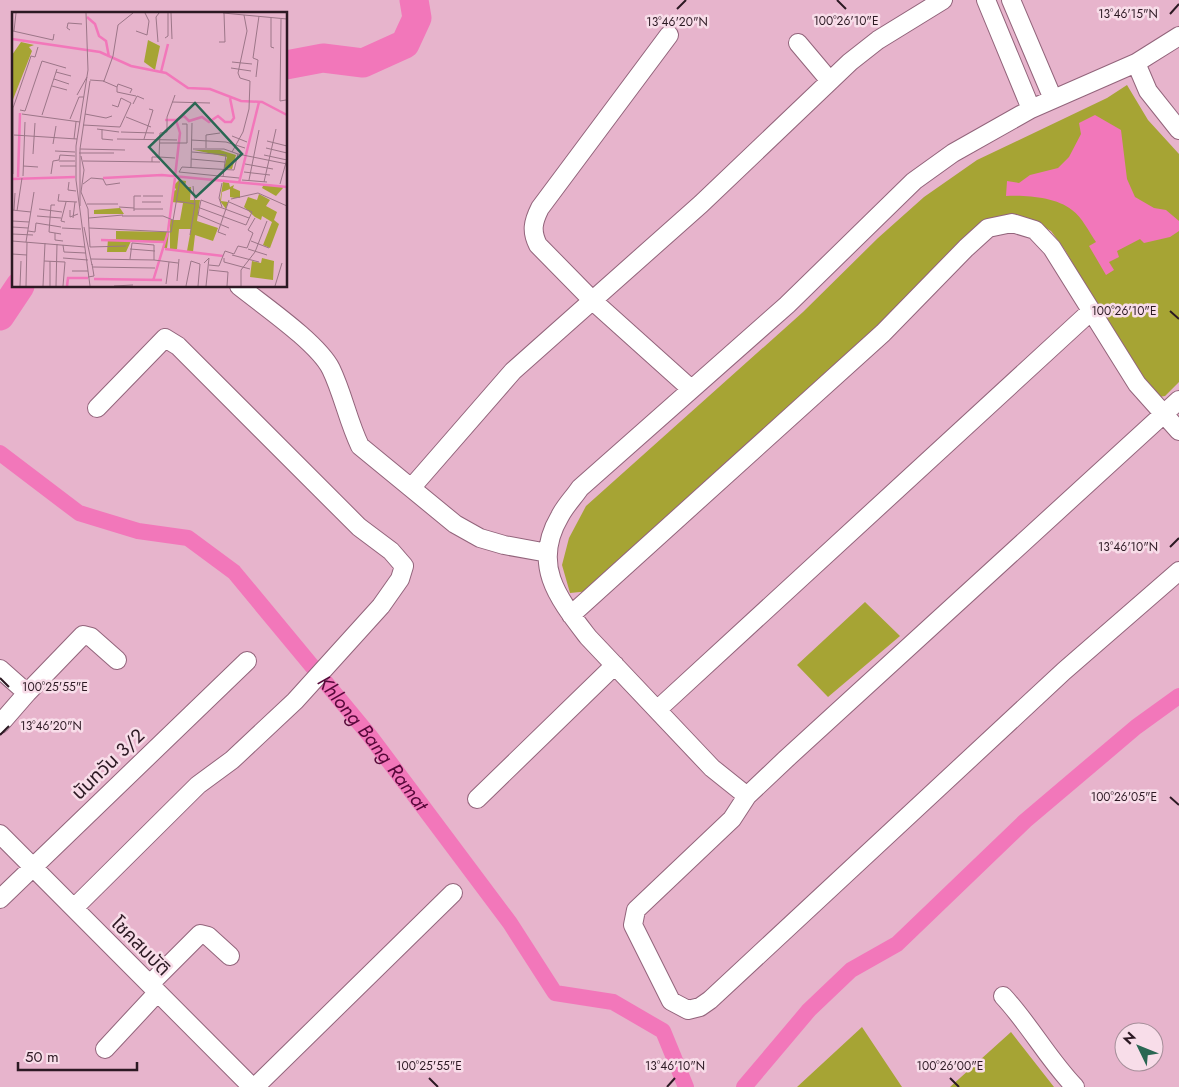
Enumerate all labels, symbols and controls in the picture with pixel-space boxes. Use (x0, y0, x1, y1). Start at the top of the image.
text: 13°46'15"N (1098, 5, 1158, 23)
inset map (12, 12, 288, 288)
text: 100°26'10"E (813, 12, 879, 30)
text: 13°46'20"N (646, 13, 708, 31)
text: 100°26'10"E (1091, 302, 1157, 320)
text: 13°46'10"N (1098, 538, 1158, 556)
water label: Khlong Bang Ramat (311, 669, 436, 818)
text: 100°25'55"E (22, 678, 88, 696)
text: 13°46'20"N (20, 717, 82, 735)
street label: นันทวัน 3/2 (65, 722, 151, 806)
text: 100°26'05"E (1091, 788, 1157, 806)
street label: โชคสมบัติ (105, 910, 177, 982)
north arrow (1114, 1022, 1164, 1072)
text: N (1118, 1027, 1141, 1049)
scale bar (18, 1040, 136, 1072)
text: 50 m (25, 1046, 59, 1068)
text: 100°25'55"E (396, 1057, 462, 1075)
text: 13°46'10"N (645, 1057, 705, 1075)
text: 100°26'00"E (917, 1057, 983, 1075)

